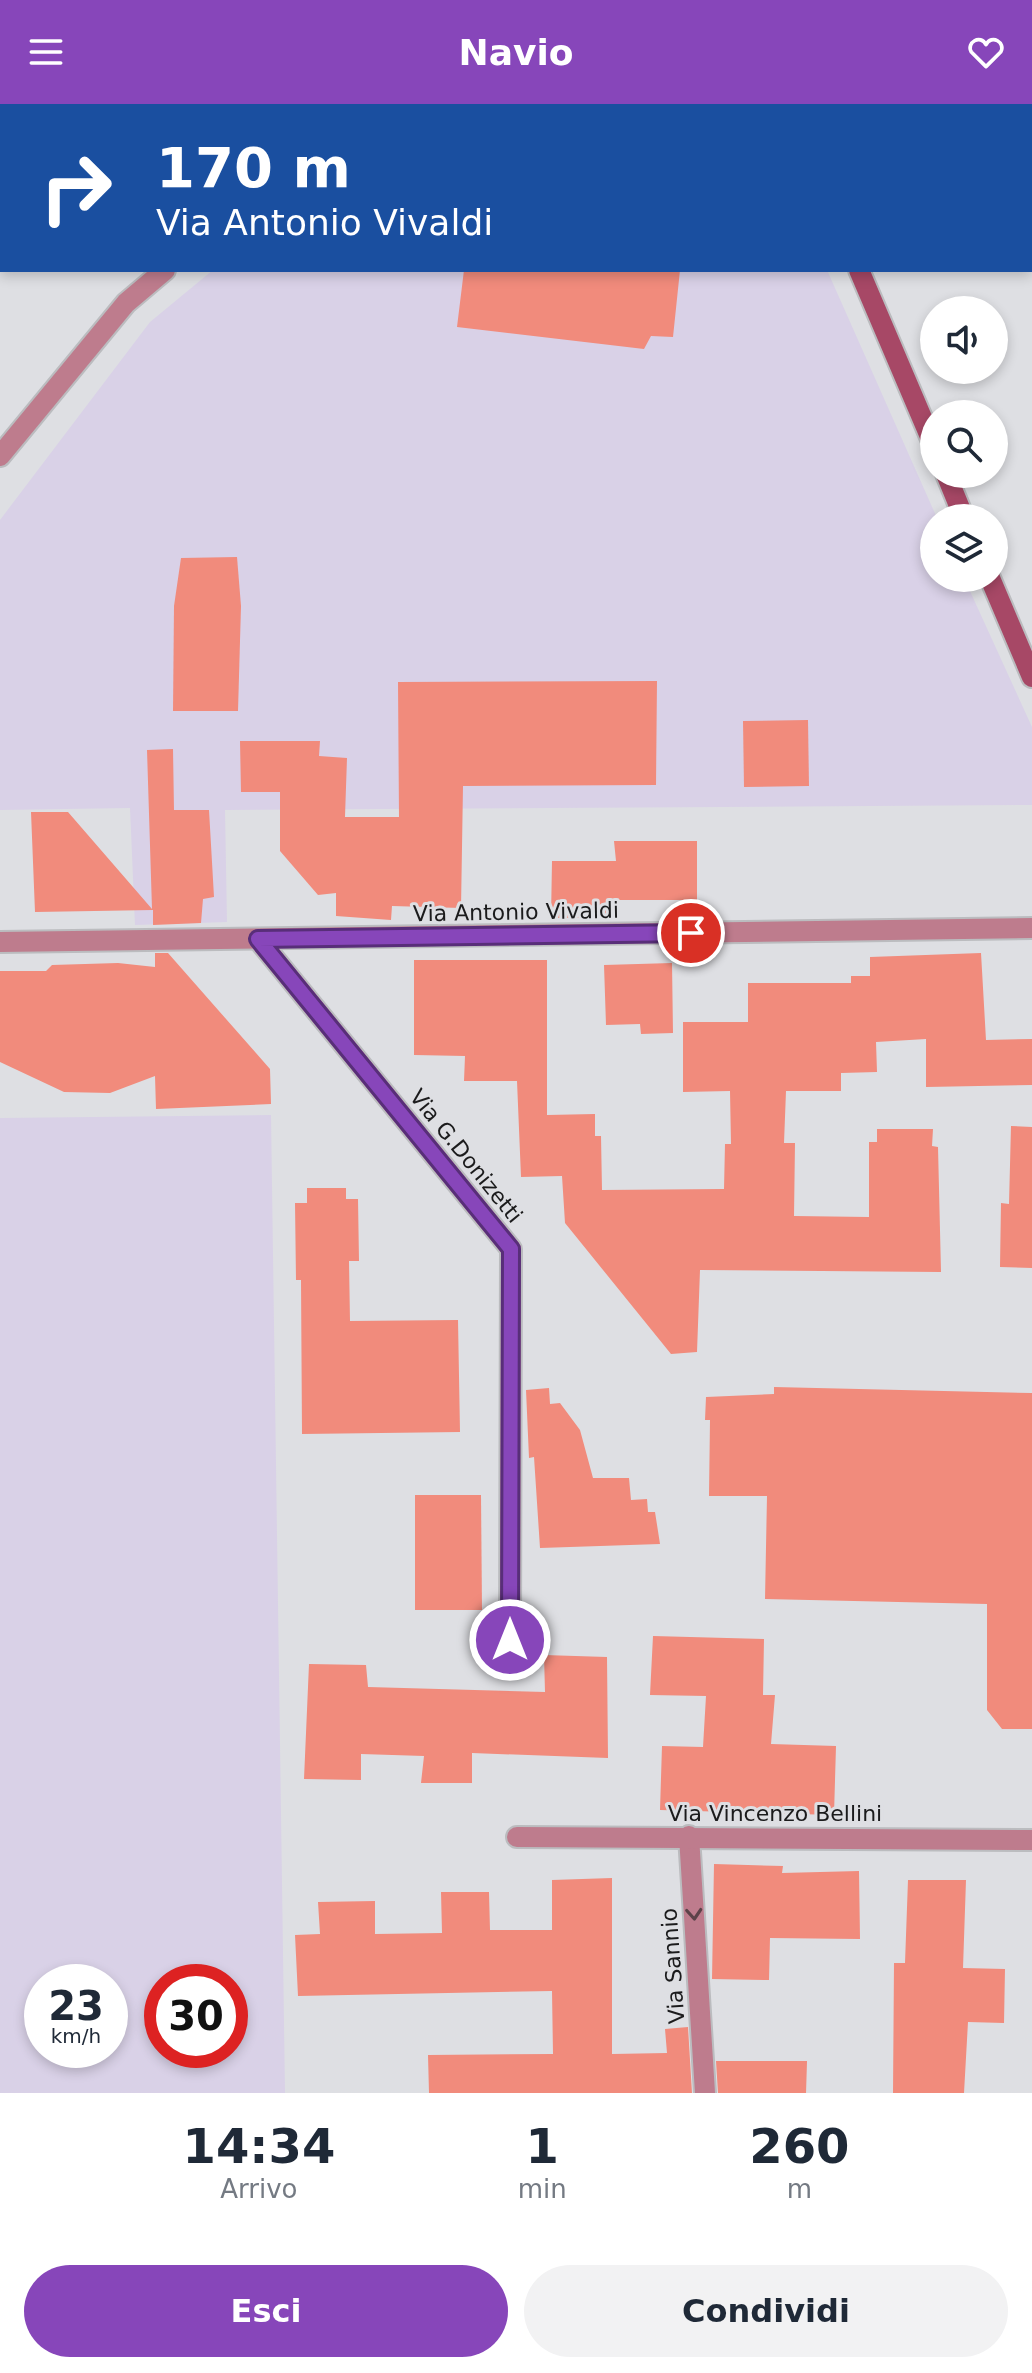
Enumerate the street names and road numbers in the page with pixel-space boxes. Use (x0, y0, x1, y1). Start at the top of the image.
street label: Via Antonio Vivaldi (413, 898, 619, 926)
street label: Via G.Donizetti (405, 1084, 527, 1228)
street label: Via Vincenzo Bellini (668, 1801, 882, 1826)
street label: Via Sannio (656, 1907, 690, 2025)

